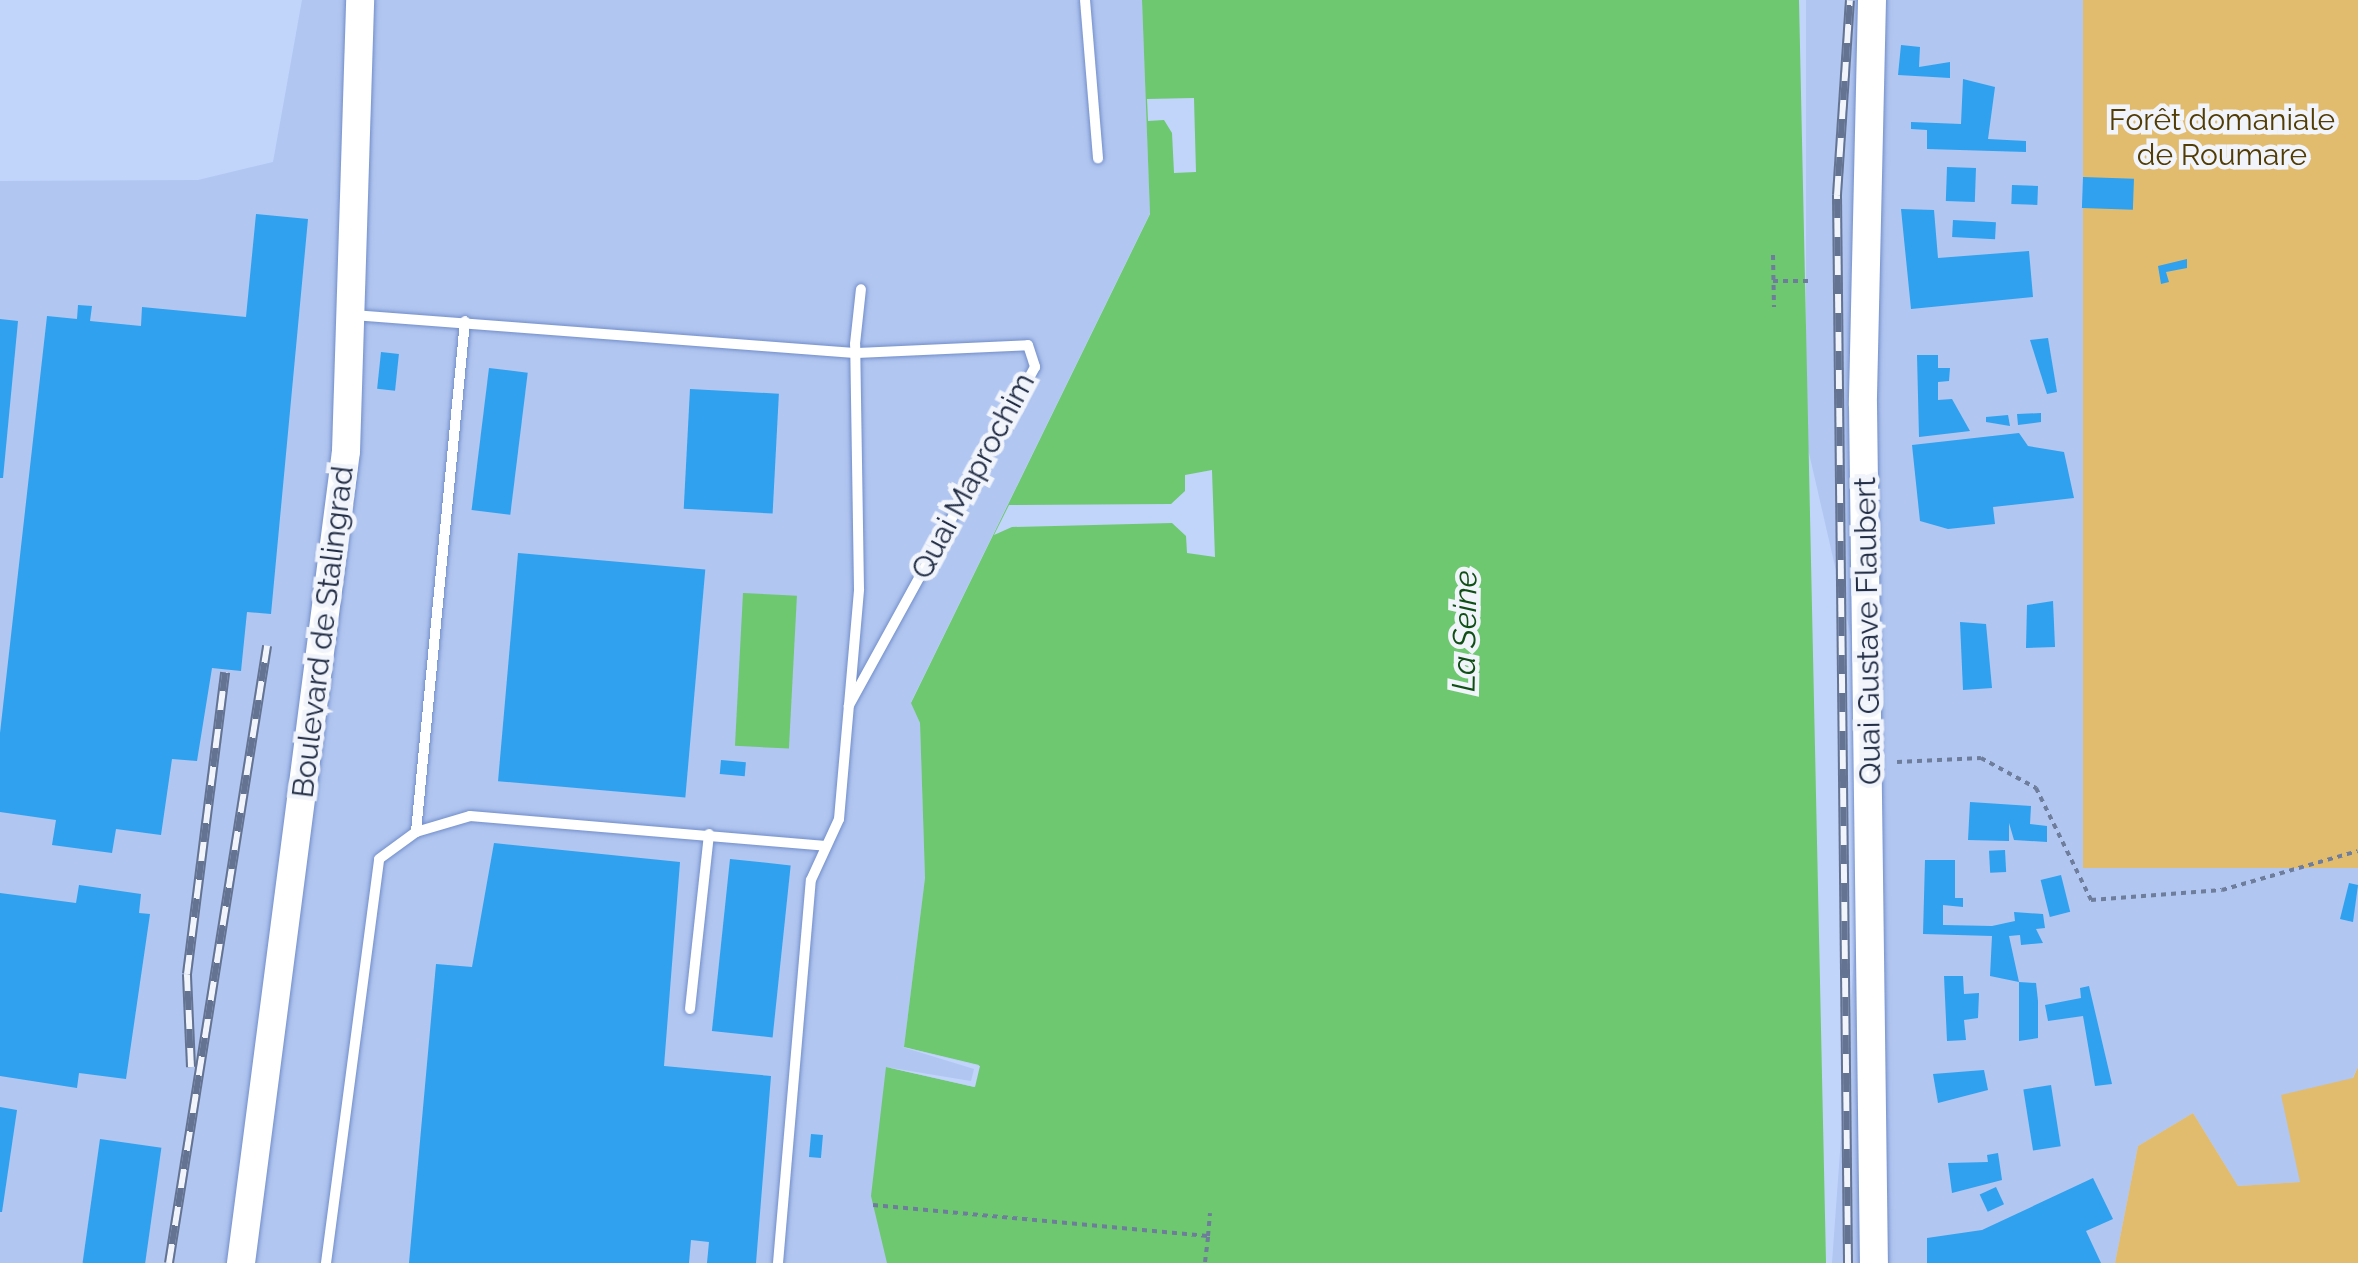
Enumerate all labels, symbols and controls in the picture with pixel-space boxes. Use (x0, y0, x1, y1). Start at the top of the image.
park label: Forêt domaniale de Roumare (2109, 102, 2335, 172)
street label: Quai Maprochim (904, 367, 1042, 585)
street label: Boulevard de Stalingrad (285, 464, 361, 800)
street label: Quai Gustave Flaubert (1847, 477, 1889, 785)
water label: La Seine (1445, 570, 1485, 692)

